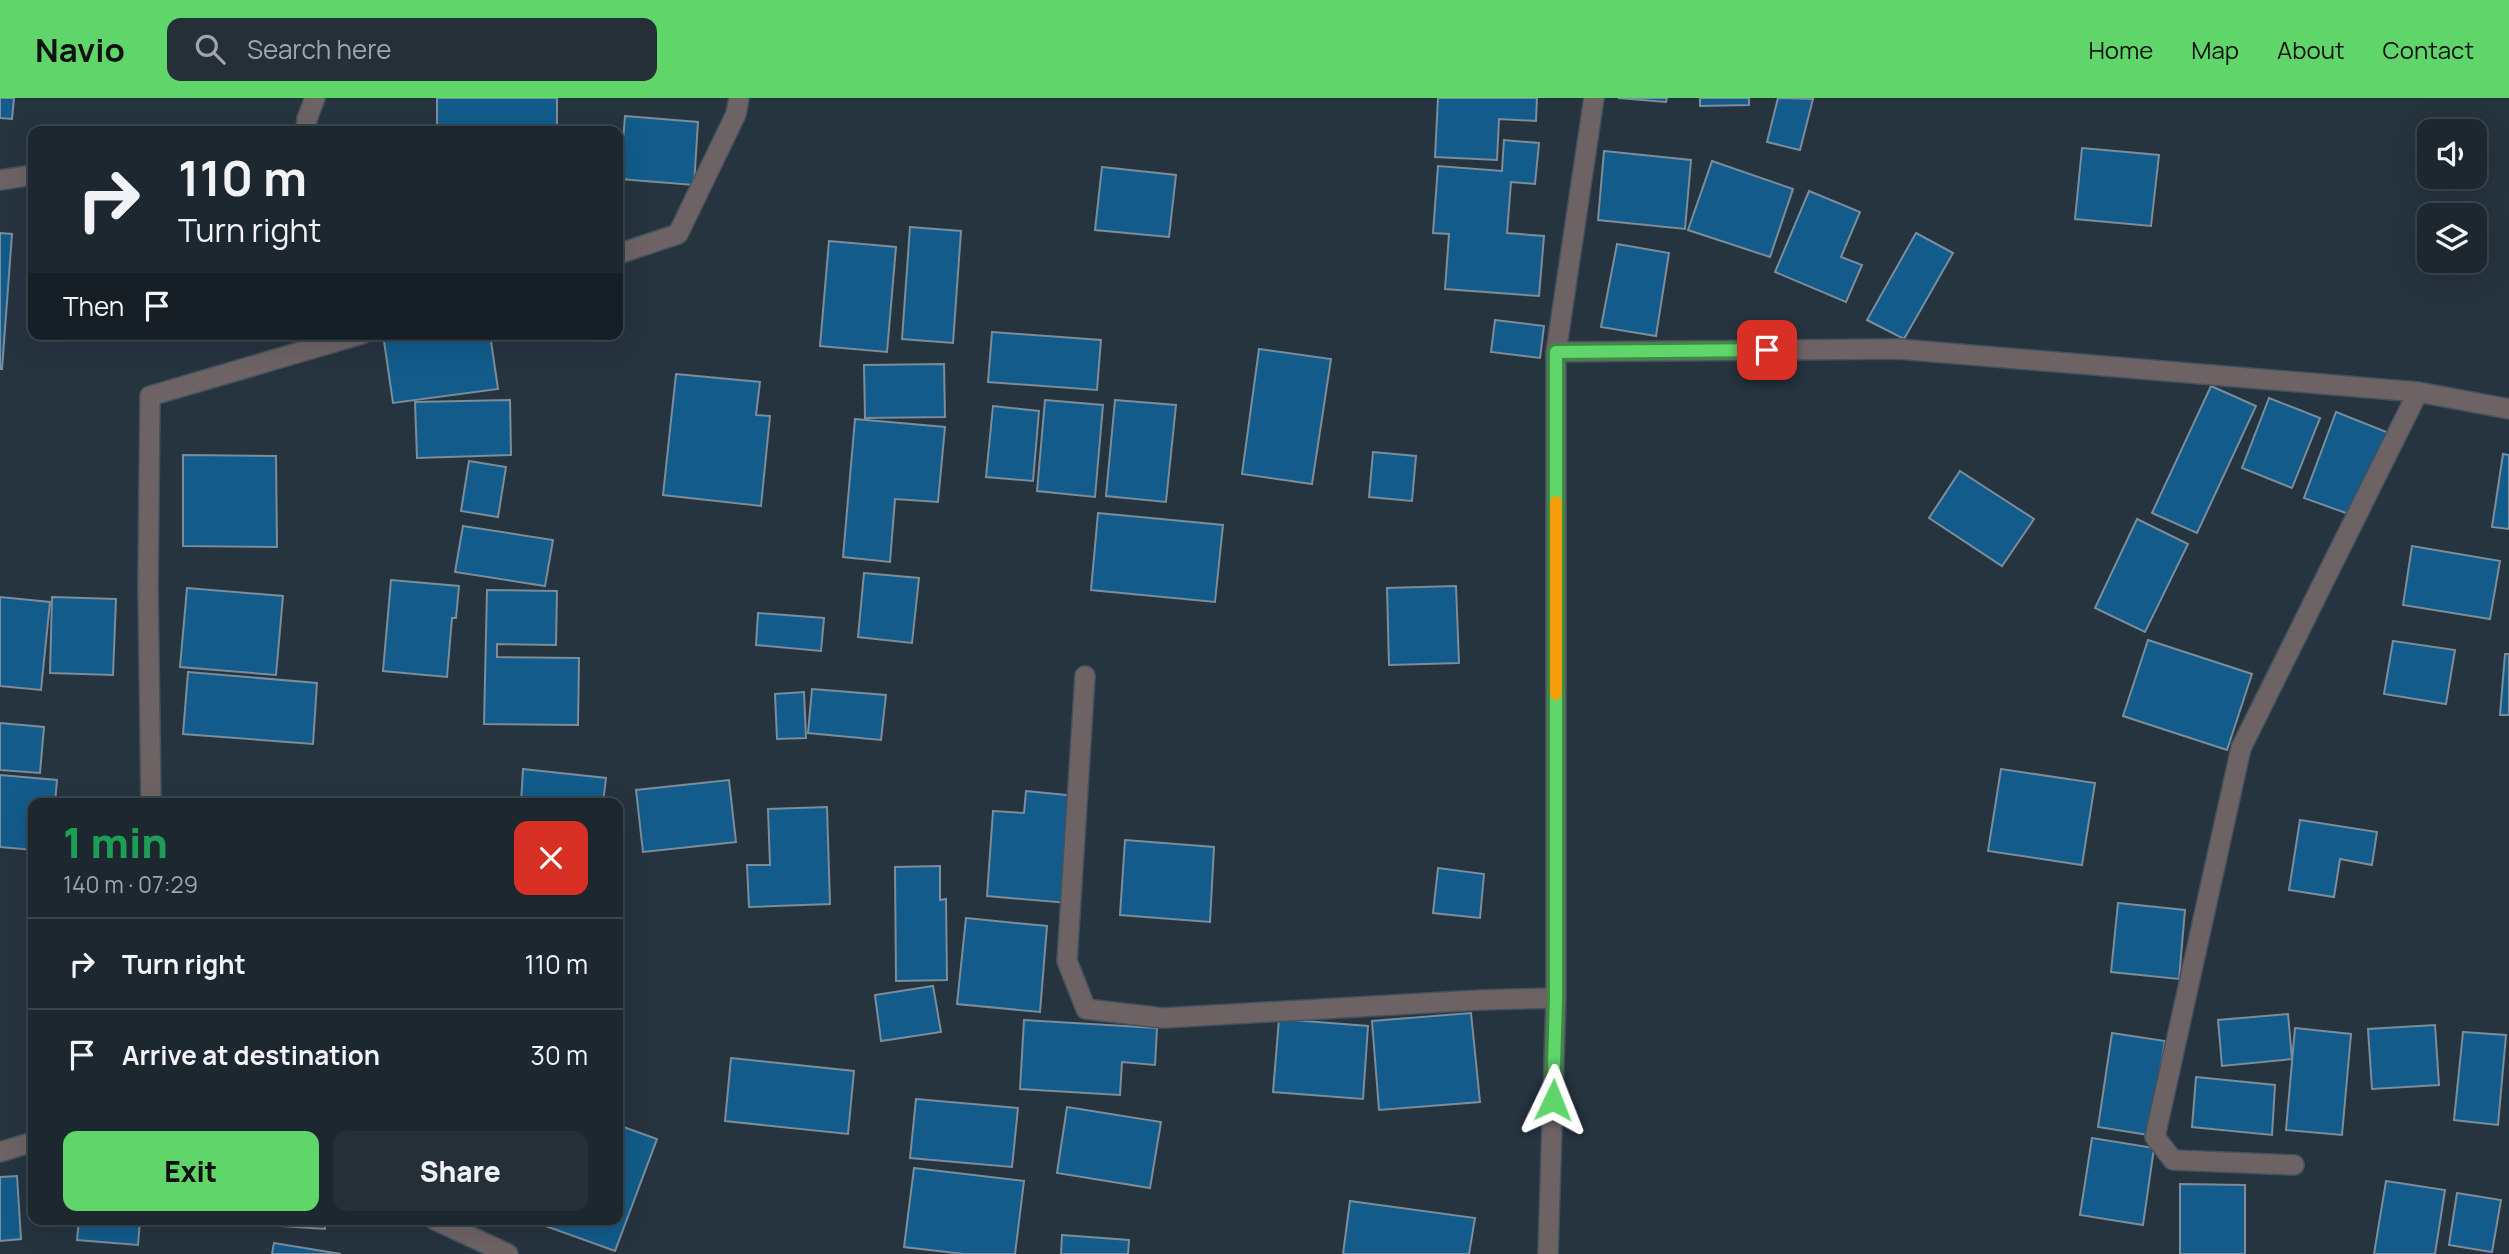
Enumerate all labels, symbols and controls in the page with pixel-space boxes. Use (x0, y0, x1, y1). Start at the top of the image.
search box (167, 18, 657, 81)
text: Navio (35, 27, 125, 72)
icon: search (191, 30, 229, 68)
text: Search here (247, 31, 391, 67)
text: Home (2088, 33, 2153, 66)
text: Map (2191, 33, 2239, 66)
text: About (2277, 33, 2345, 66)
text: Contact (2383, 33, 2474, 66)
map controls (2417, 119, 2487, 273)
button: sound (2417, 119, 2487, 189)
text: 110 m (178, 144, 307, 211)
icon: right (63, 154, 154, 245)
button: layers (2417, 203, 2487, 273)
text: Turn right (178, 208, 321, 252)
icon: arrive (138, 287, 176, 325)
text: Then (63, 288, 124, 324)
pin (1737, 320, 1797, 380)
icon: arrive (1748, 331, 1786, 369)
text: 1 min (63, 813, 168, 871)
button: close (514, 821, 588, 895)
text: 140 m · 07:29 (63, 868, 198, 900)
icon: right (63, 945, 101, 983)
text: Turn right (122, 946, 246, 982)
text: 110 m (525, 946, 588, 982)
icon: arrive (63, 1036, 101, 1074)
text: Arrive at destination (122, 1037, 380, 1073)
text: 30 m (531, 1037, 588, 1073)
position arrow (1516, 1063, 1590, 1137)
button: Exit (63, 1131, 319, 1211)
button: Share (333, 1131, 588, 1211)

